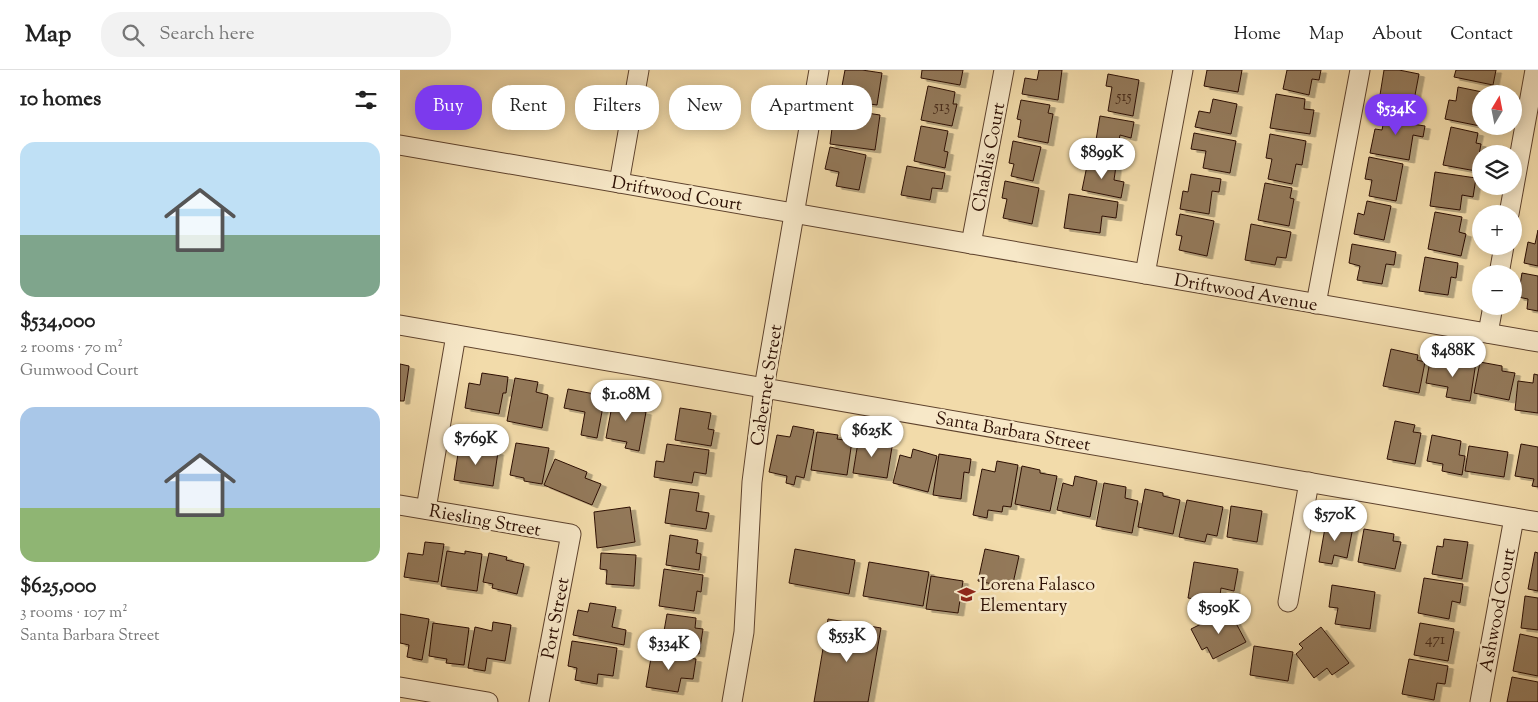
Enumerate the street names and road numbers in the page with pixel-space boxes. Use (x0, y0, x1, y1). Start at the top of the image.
street label: Chablis Court (967, 100, 1013, 214)
street label: Driftwood Court (609, 171, 744, 219)
street label: Driftwood Avenue (1172, 269, 1319, 319)
street label: Cabernet Street (746, 323, 790, 448)
street label: Santa Barbara Street (933, 407, 1092, 459)
street label: Riesling Street (427, 499, 543, 545)
street label: Ashwood Court (1474, 546, 1524, 675)
street label: Port Street (536, 575, 578, 661)

